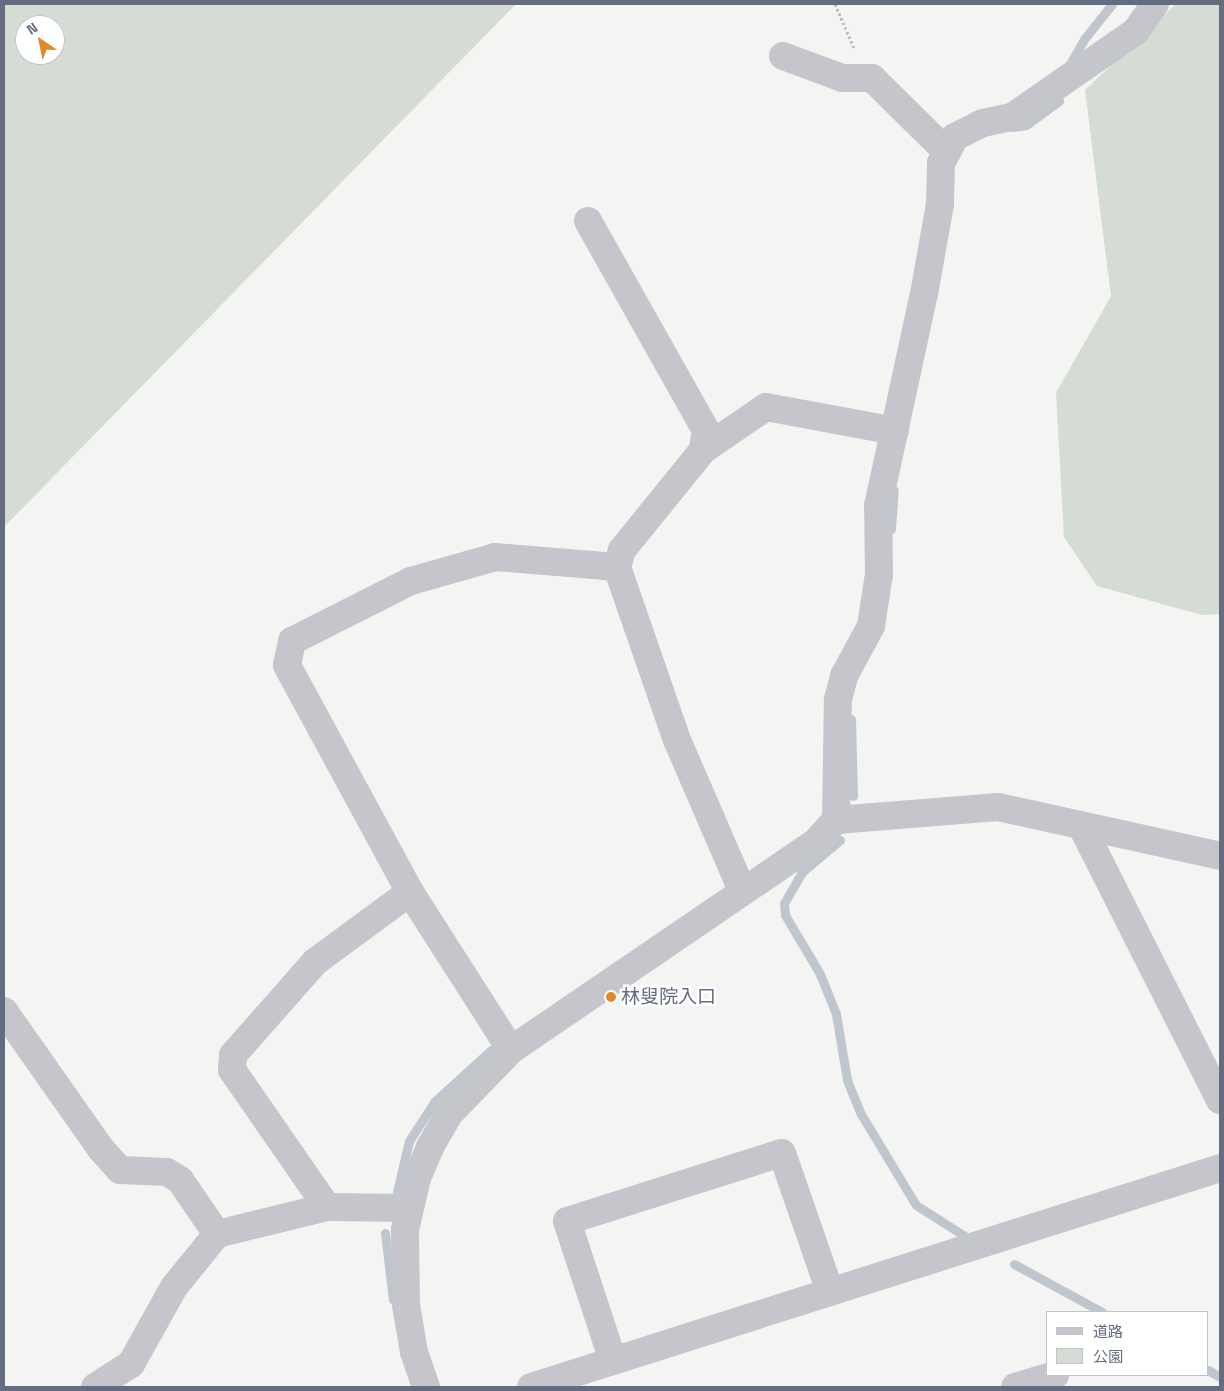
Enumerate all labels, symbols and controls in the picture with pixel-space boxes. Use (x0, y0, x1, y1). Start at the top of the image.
north arrow (15, 15, 65, 65)
text: N (23, 18, 41, 38)
place label: 林叟院入口 (621, 986, 716, 1008)
marker: 林叟院入口 (605, 991, 617, 1003)
legend (1046, 1311, 1209, 1376)
text: 道路 (1093, 1322, 1123, 1341)
text: 公園 (1093, 1347, 1123, 1366)

